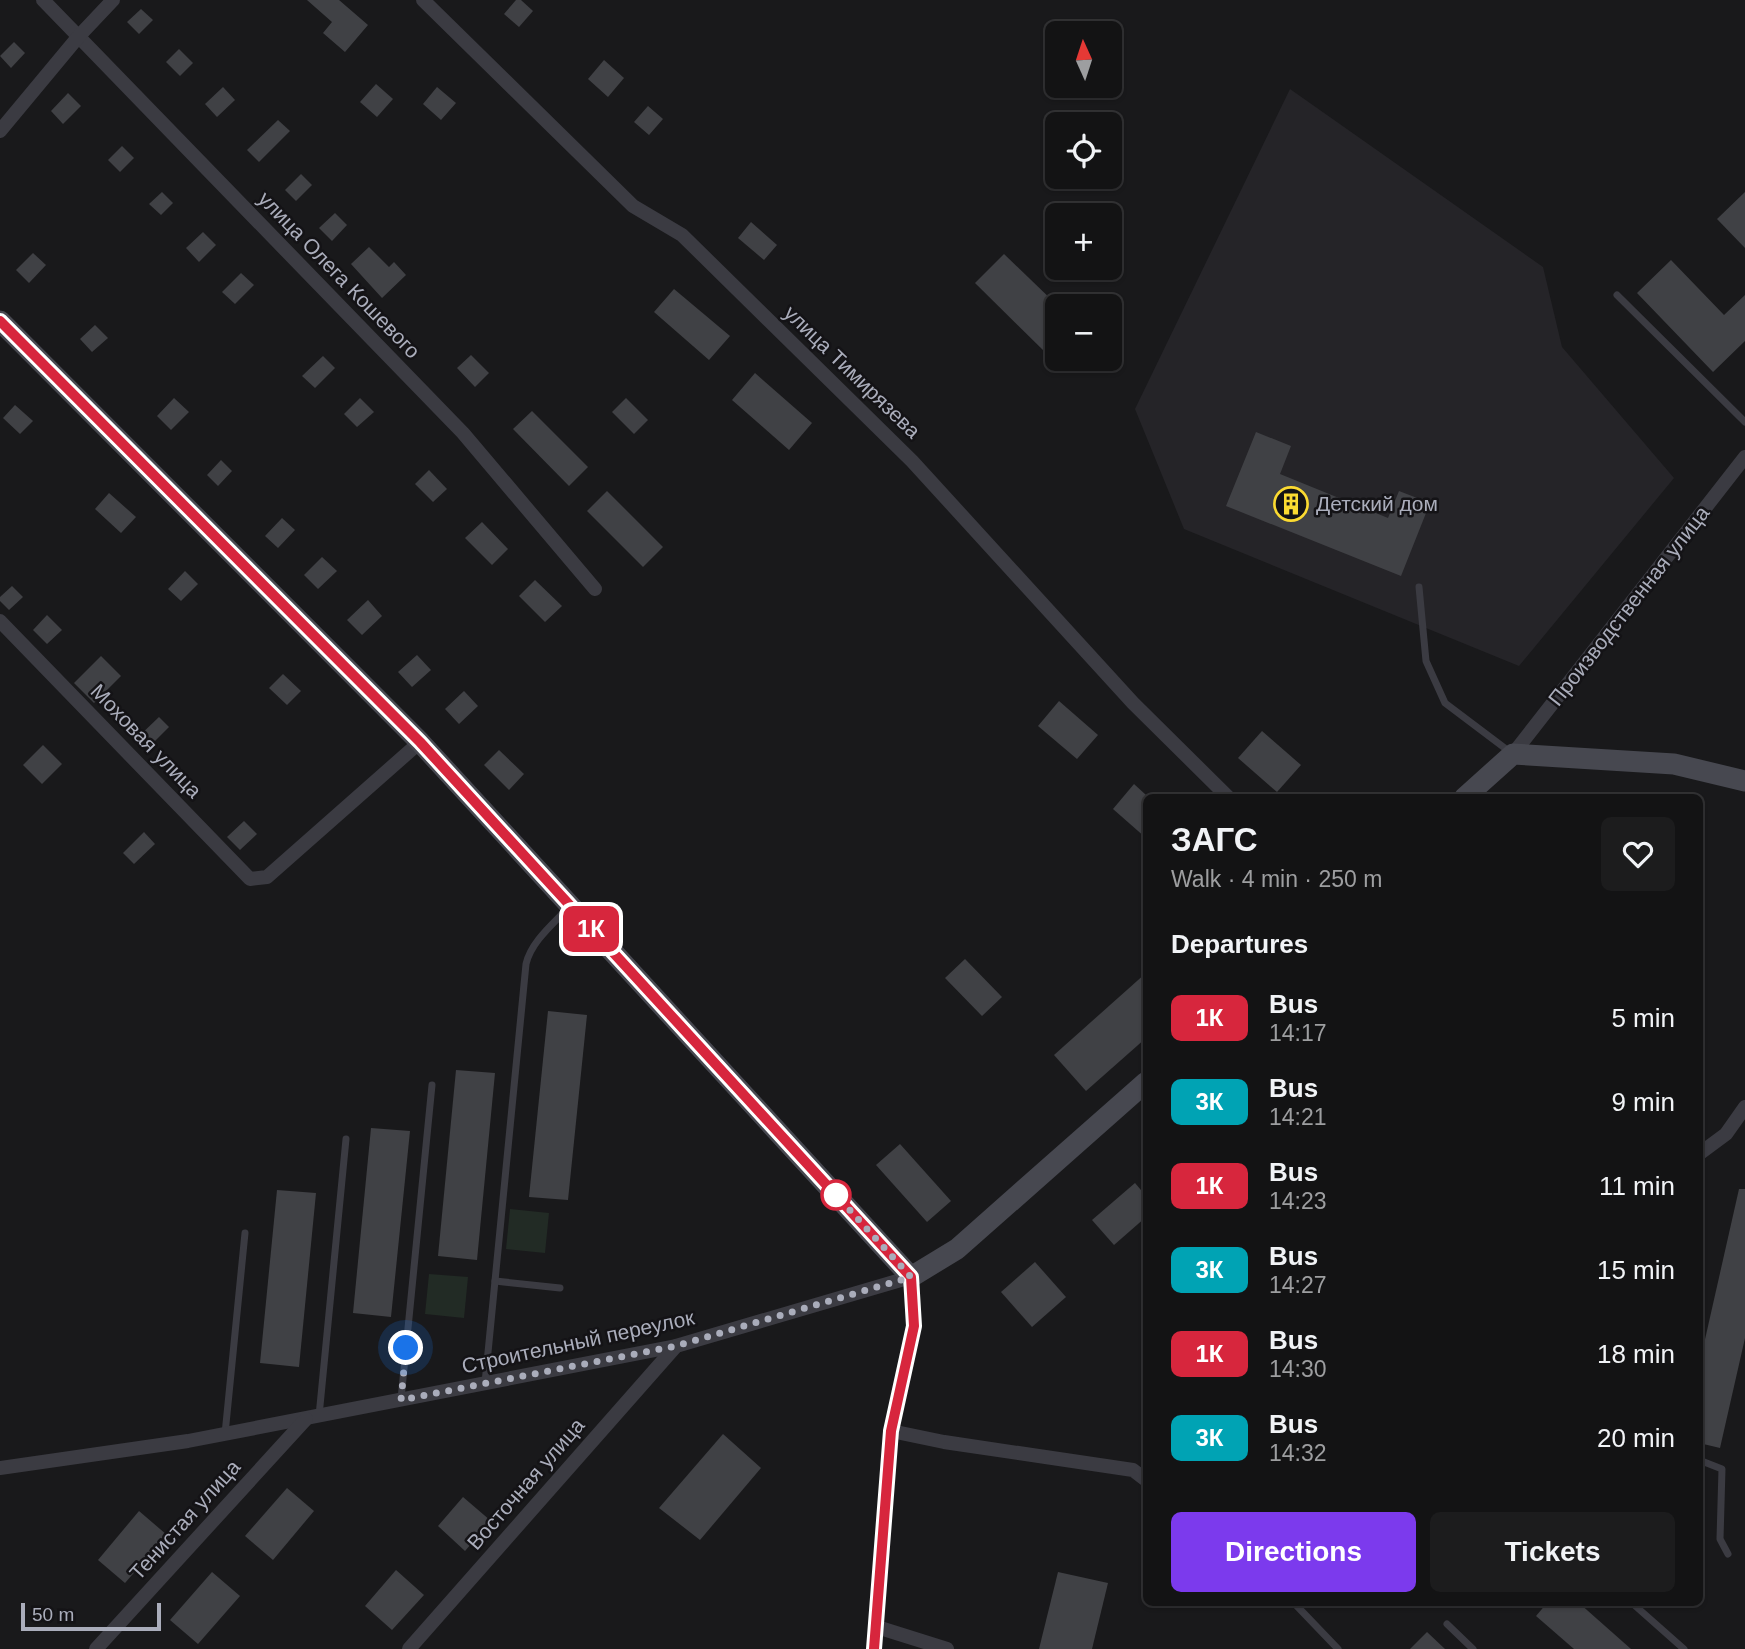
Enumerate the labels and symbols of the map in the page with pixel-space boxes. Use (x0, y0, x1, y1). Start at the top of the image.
north arrow (1045, 21, 1122, 98)
street label: улица Олега Кошевого (254, 187, 425, 363)
street label: улица Тимирязева (780, 301, 925, 443)
building icon: Детский дом (1272, 485, 1310, 523)
place label: Детский дом (1316, 492, 1438, 515)
street label: Производственная улица (1544, 501, 1714, 710)
street label: Моховая улица (86, 679, 206, 802)
line badge: 1К (560, 906, 622, 952)
unlabelled marker (821, 1180, 851, 1210)
street label: Строительный переулок (459, 1305, 697, 1377)
your location (388, 1330, 423, 1365)
street label: Восточная улица (463, 1413, 589, 1554)
street label: Тенистая улица (125, 1455, 245, 1584)
scale bar (21, 1600, 161, 1632)

